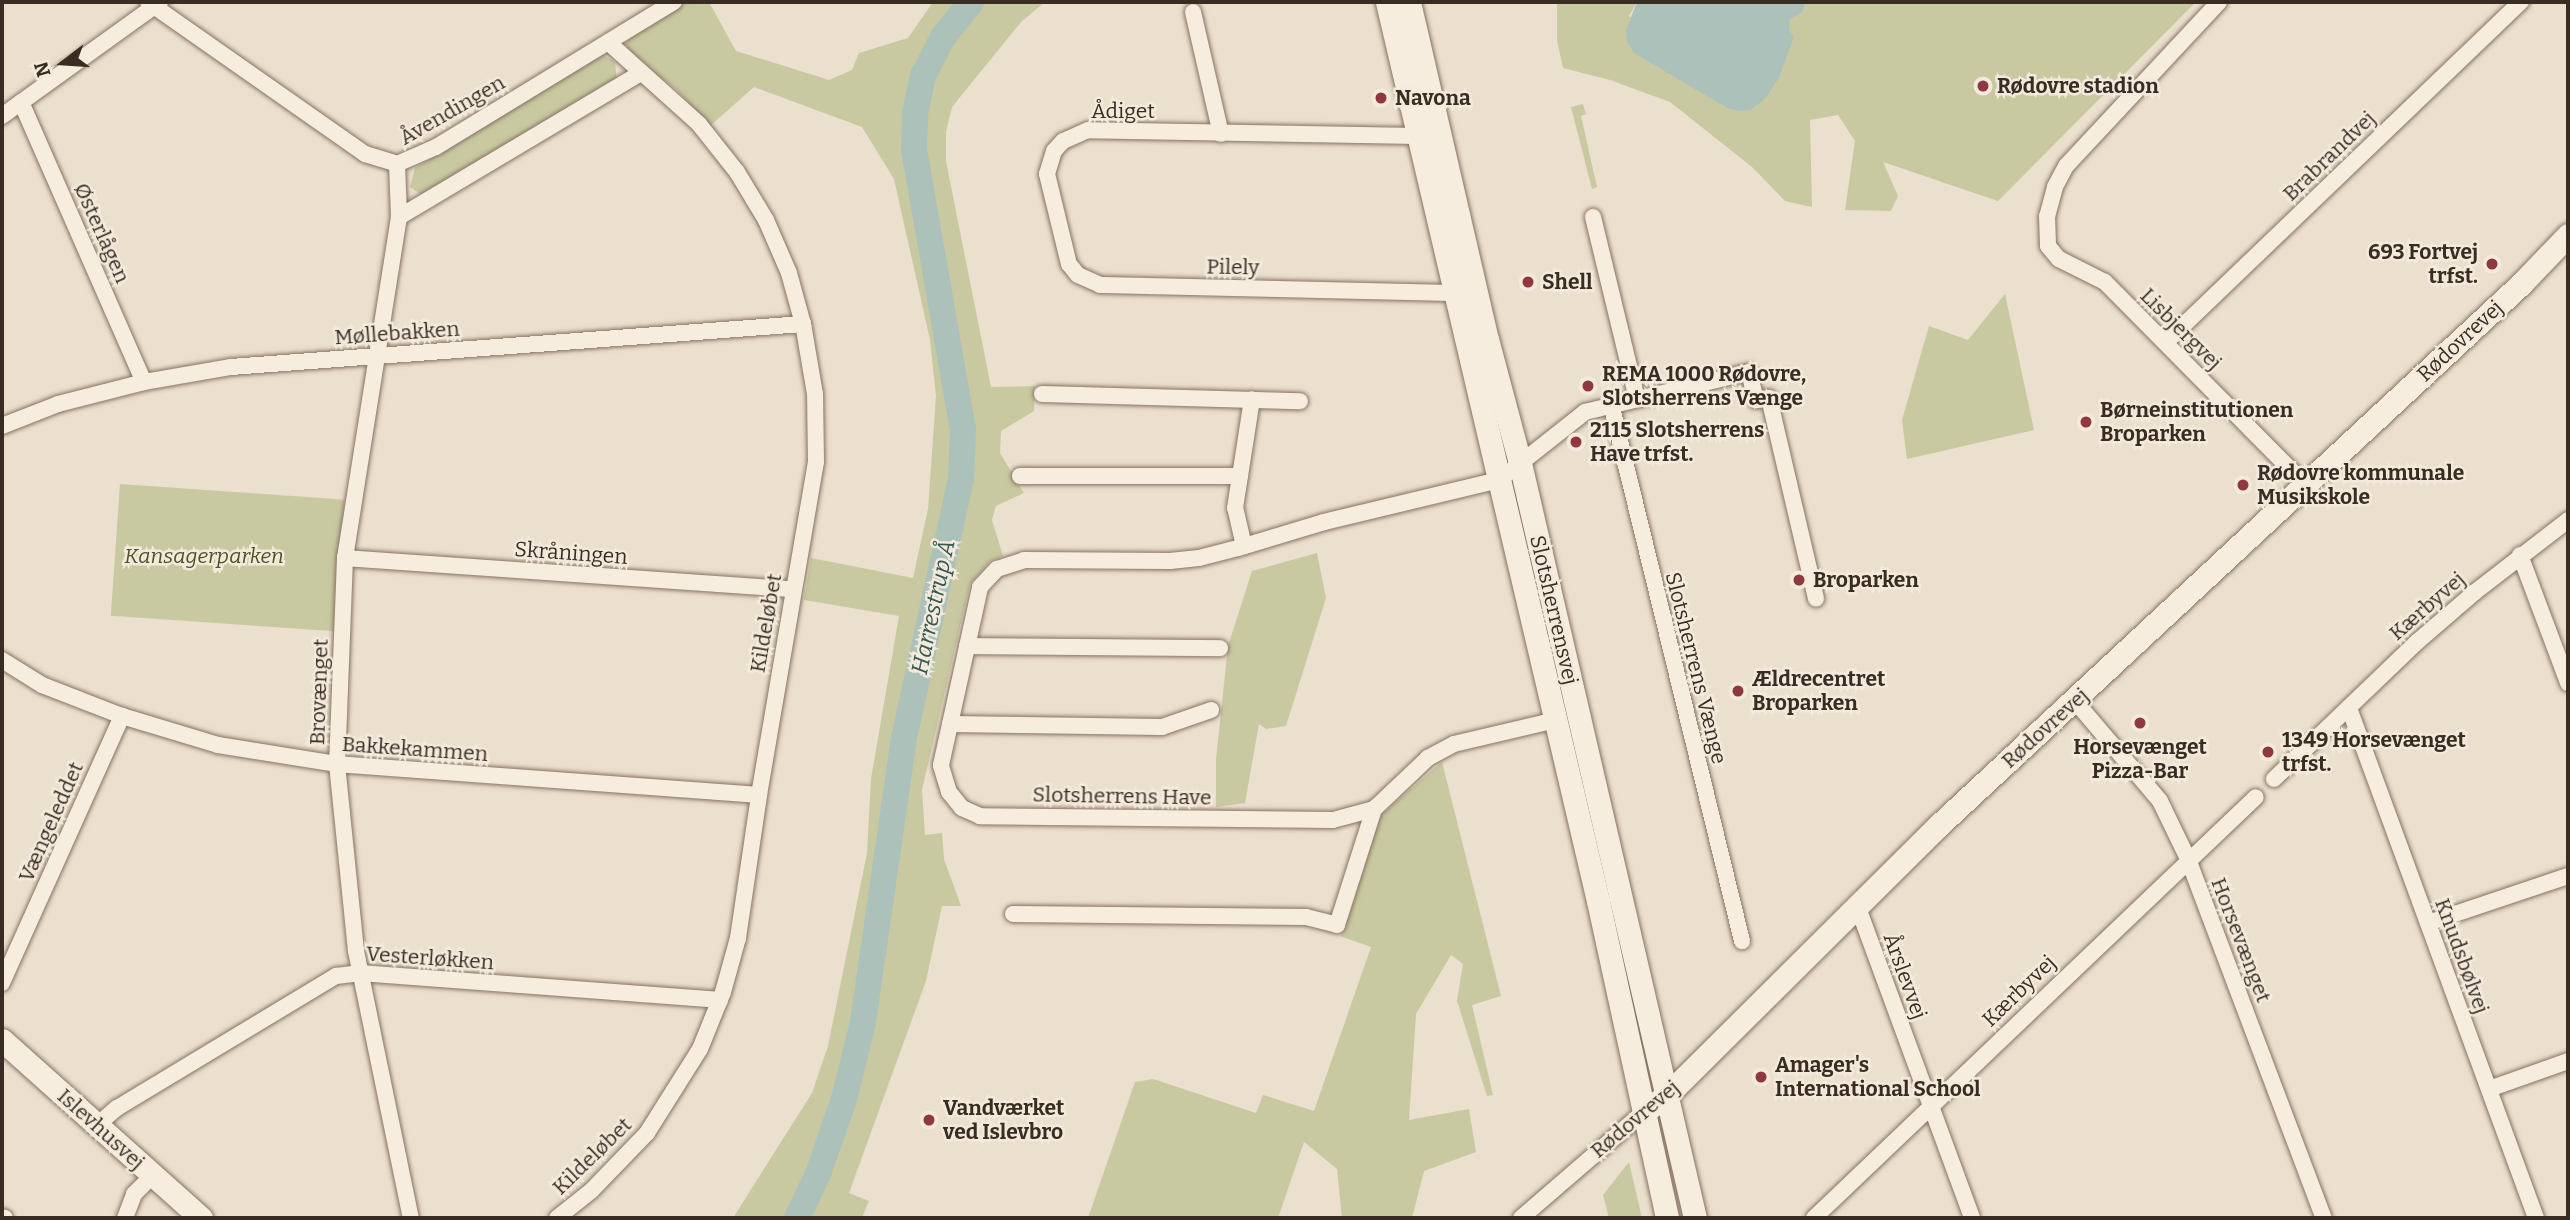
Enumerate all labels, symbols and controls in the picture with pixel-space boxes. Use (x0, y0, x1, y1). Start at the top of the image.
north arrow (28, 28, 98, 98)
text: N (29, 59, 56, 80)
street label: Åvendingen (395, 70, 509, 150)
place label: Rødovre stadion (1997, 73, 2159, 99)
marker: Rødovre stadion (1975, 78, 1991, 94)
place label: Navona (1395, 85, 1471, 111)
marker: Navona (1373, 90, 1389, 106)
street label: Ådiget (1091, 98, 1155, 124)
street label: Brabrandvej (2278, 106, 2380, 206)
street label: Østerlågen (69, 179, 135, 287)
place label: 693 Fortvej trfst. (2368, 239, 2478, 289)
street label: Pilely (1206, 254, 1260, 280)
marker: 693 Fortvej trfst. (2484, 256, 2500, 272)
place label: Shell (1542, 269, 1592, 295)
marker: Shell (1520, 274, 1536, 290)
street label: Lisbjergvej (2135, 283, 2227, 375)
street label: Rødovrevej (2412, 295, 2508, 387)
street label: Møllebakken (334, 316, 460, 350)
place label: REMA 1000 Rødovre, Slotsherrens Vænge (1602, 361, 1806, 411)
marker: REMA 1000 Rødovre, Slotsherrens Vænge (1580, 378, 1596, 394)
place label: Børneinstitutionen Broparken (2100, 397, 2293, 447)
marker: Børneinstitutionen Broparken (2078, 414, 2094, 430)
place label: 2115 Slotsherrens Have trfst. (1590, 417, 1764, 467)
marker: 2115 Slotsherrens Have trfst. (1568, 434, 1584, 450)
place label: Rødovre kommunale Musikskole (2257, 460, 2464, 510)
marker: Rødovre kommunale Musikskole (2235, 477, 2251, 493)
street label: Slotsherrensvej (1525, 533, 1583, 687)
street label: Skråningen (514, 536, 628, 570)
water label: Harrestrup Å (905, 537, 961, 677)
park label: Kansagerparken (124, 543, 284, 569)
street label: Kærbyvej (2384, 566, 2470, 646)
place label: Broparken (1813, 567, 1919, 593)
street label: Slotsherrens Vænge (1660, 569, 1732, 767)
street label: Kildeløbet (745, 571, 787, 675)
marker: Broparken (1791, 572, 1807, 588)
street label: Brovænget (305, 638, 333, 746)
place label: Ældrecentret Broparken (1752, 666, 1885, 716)
marker: Ældrecentret Broparken (1730, 683, 1746, 699)
street label: Rødovrevej (1996, 683, 2094, 773)
marker: Horsevænget Pizza-Bar (2132, 715, 2148, 731)
place label: 1349 Horsevænget trfst. (2282, 727, 2466, 777)
street label: Bakkekammen (341, 731, 489, 767)
place label: Horsevænget Pizza-Bar (2073, 734, 2207, 784)
marker: 1349 Horsevænget trfst. (2260, 744, 2276, 760)
street label: Vængeleddet (13, 758, 89, 886)
street label: Slotsherrens Have (1032, 782, 1212, 810)
street label: Horsevænget (2206, 874, 2276, 1006)
street label: Knudsbølvej (2430, 895, 2494, 1017)
street label: Årslevvej (1878, 930, 1932, 1022)
street label: Vesterløkken (365, 941, 495, 975)
street label: Kærbyvej (1977, 950, 2061, 1032)
place label: Amager's International School (1775, 1052, 1981, 1102)
marker: Amager's International School (1753, 1069, 1769, 1085)
street label: Rødovrevej (1586, 1075, 1684, 1163)
street label: Islevhusvej (52, 1083, 150, 1175)
place label: Vandværket ved Islevbro (943, 1095, 1064, 1145)
street label: Kildeløbet (547, 1112, 637, 1200)
marker: Vandværket ved Islevbro (921, 1112, 937, 1128)

